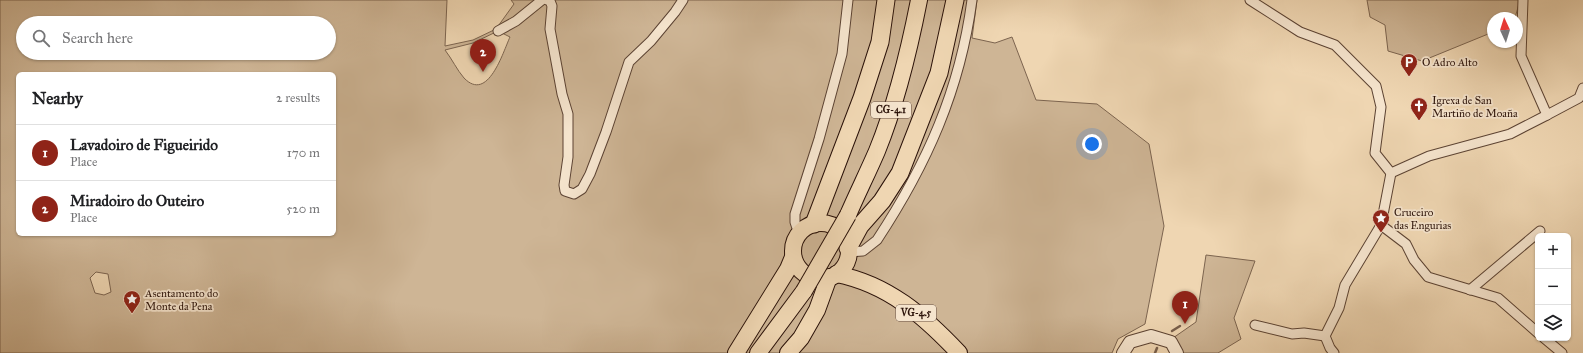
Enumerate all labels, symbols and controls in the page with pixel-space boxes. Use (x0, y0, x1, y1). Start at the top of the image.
north arrow (1487, 12, 1523, 48)
search box (16, 16, 336, 60)
icon: search (30, 27, 52, 49)
text: Search here (62, 29, 133, 47)
pin: 2 (470, 39, 496, 72)
parking icon: O Adro Alto (1399, 52, 1419, 77)
place label: O Adro Alto (1422, 56, 1478, 69)
text: Nearby (32, 88, 83, 109)
text: 2 results (276, 90, 320, 106)
place label: Igrexa de San Martiño de Moaña (1432, 94, 1518, 120)
church icon: Igrexa de San Martiño de Moaña (1409, 96, 1429, 121)
road number: CG-4.1 (871, 102, 911, 118)
your location (1082, 134, 1102, 154)
text: Lavadoiro de Figueirido (70, 136, 218, 154)
text: 1 (42, 145, 48, 161)
text: 170 m (287, 145, 320, 161)
text: Place (70, 154, 97, 170)
text: Miradoiro do Outeiro (70, 192, 204, 210)
text: 2 (42, 201, 48, 217)
text: 520 m (286, 201, 320, 217)
place label: Cruceiro das Engurias (1394, 206, 1451, 232)
place icon: Cruceiro das Engurias (1371, 208, 1391, 233)
text: Place (70, 210, 97, 226)
map controls (1535, 233, 1571, 341)
button: + (1535, 233, 1571, 269)
button: − (1535, 269, 1571, 305)
place label: Asentamento do Monte da Pena (144, 287, 219, 313)
place icon: Asentamento do Monte da Pena (122, 289, 142, 314)
pin: 1 (1172, 291, 1198, 324)
road number: VG-4.5 (896, 305, 936, 321)
button: layers (1535, 305, 1571, 341)

